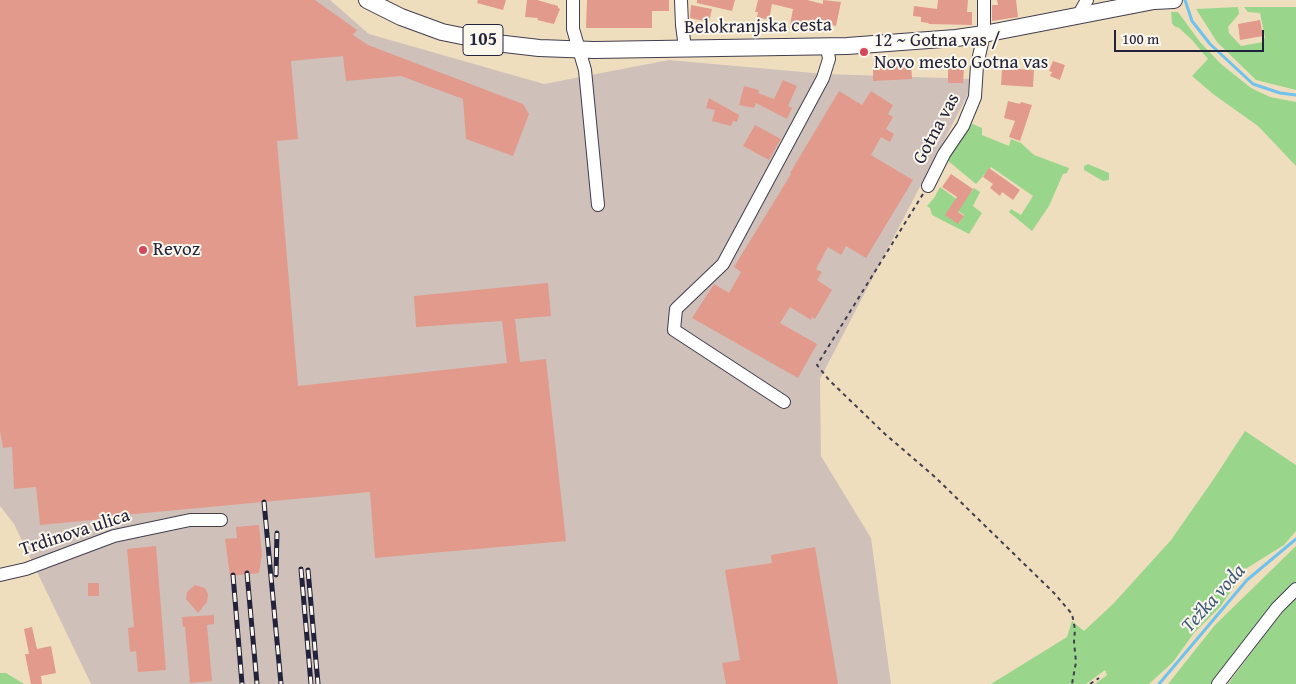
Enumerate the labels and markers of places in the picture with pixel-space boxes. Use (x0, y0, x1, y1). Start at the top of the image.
place label: 12 ~ Gotna vas / Novo mesto Gotna vas (874, 30, 1048, 74)
marker: 12 ~ Gotna vas / Novo mesto Gotna vas (858, 46, 870, 58)
place label: Revoz (153, 239, 200, 261)
marker: Revoz (137, 244, 149, 256)

